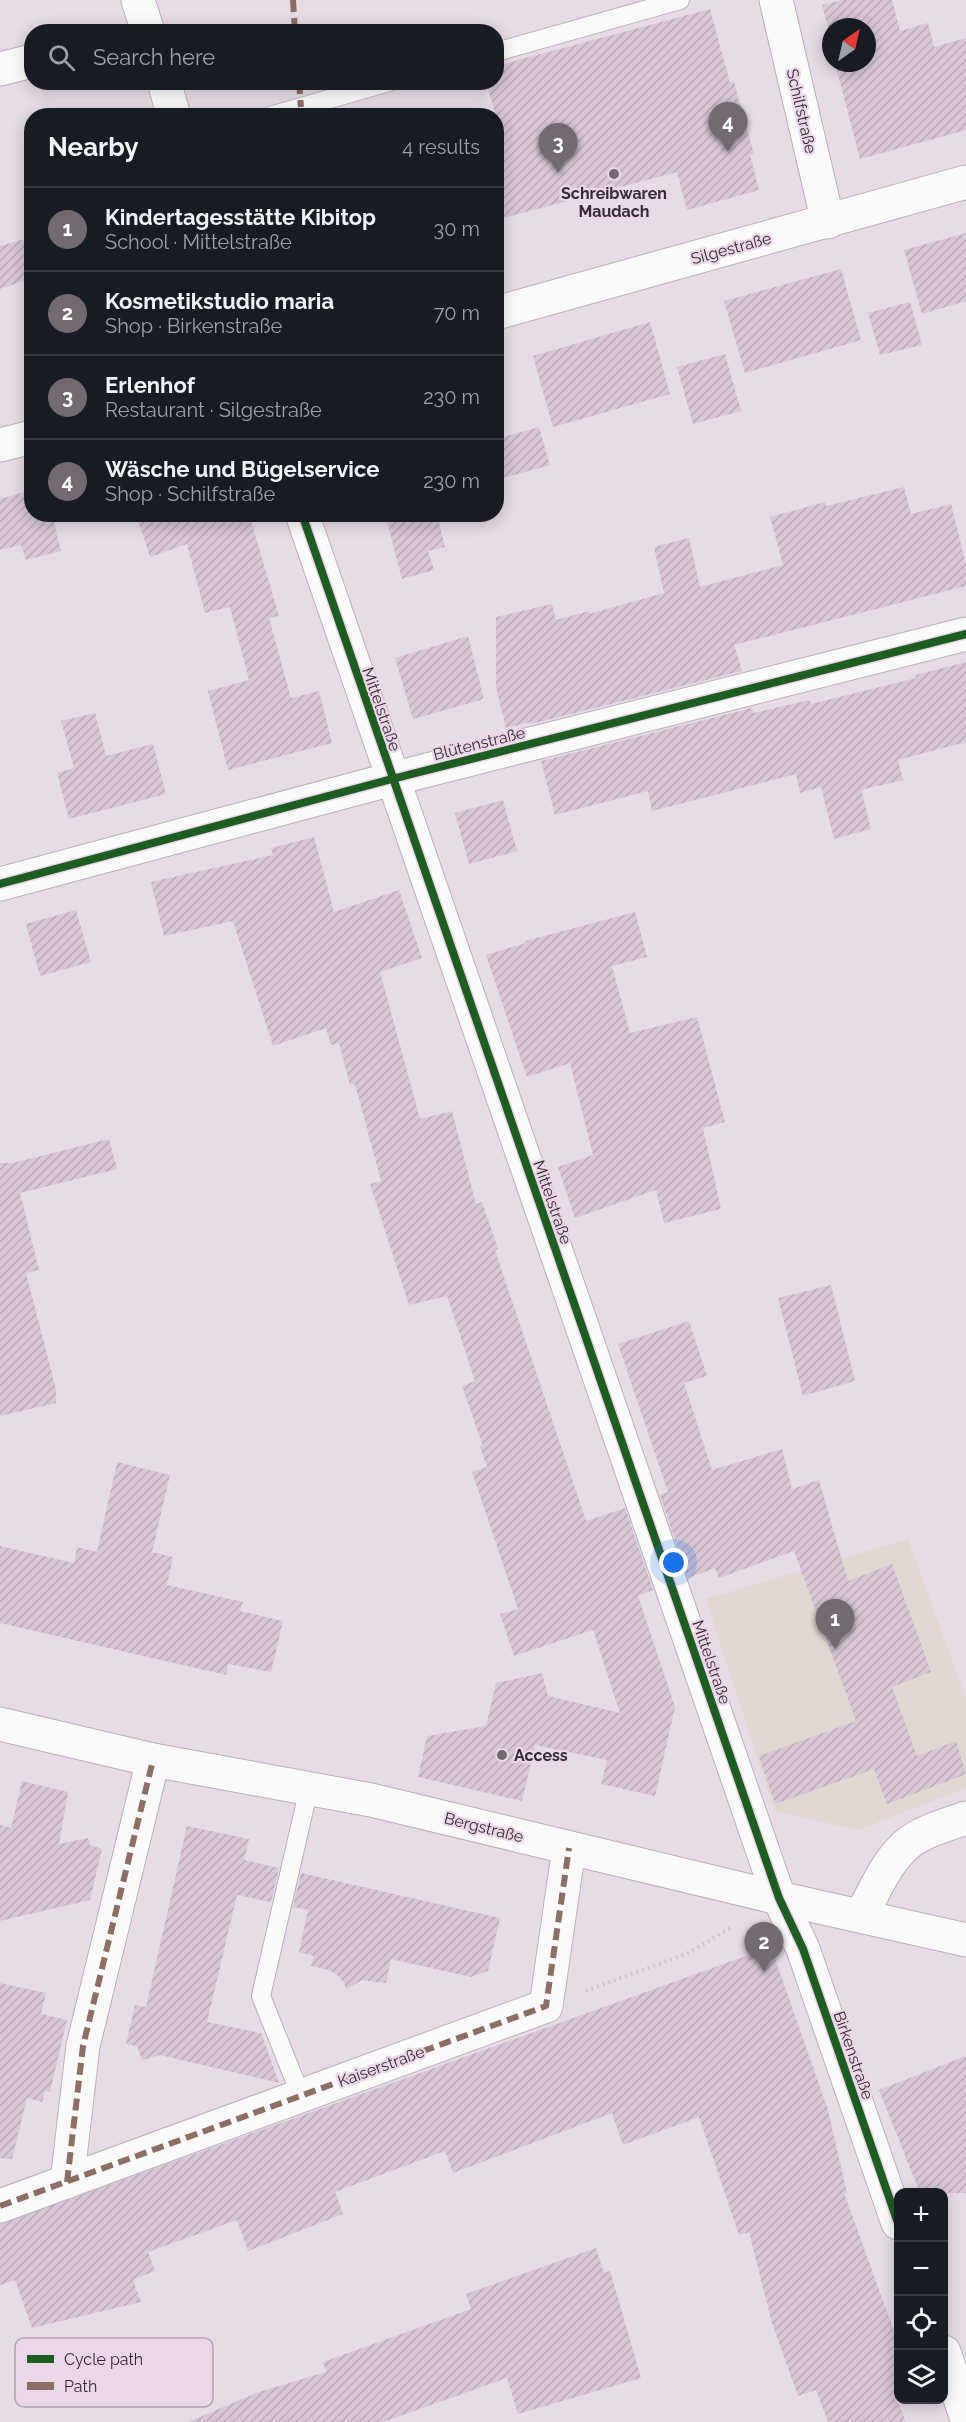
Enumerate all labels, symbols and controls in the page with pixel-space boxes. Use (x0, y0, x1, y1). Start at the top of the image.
north arrow (822, 18, 876, 72)
search box (24, 24, 504, 90)
icon: search (45, 41, 78, 74)
text: Search here (93, 44, 215, 70)
street label: Schilfstraße (783, 67, 821, 155)
pin: 4 (708, 102, 748, 152)
pin: 3 (538, 124, 578, 173)
text: Nearby (48, 132, 138, 162)
text: 4 results (402, 135, 480, 159)
marker: Schreibwaren Maudach (607, 167, 621, 181)
place label: Schreibwaren Maudach (561, 184, 667, 221)
text: Kindertagesstätte Kibitop (105, 204, 376, 230)
text: 1 (63, 217, 72, 241)
text: 30 m (434, 217, 480, 241)
street label: Silgestraße (689, 229, 773, 268)
text: School · Mittelstraße (105, 230, 292, 254)
text: Kosmetikstudio maria (105, 288, 334, 314)
text: 2 (62, 301, 73, 325)
text: 70 m (434, 301, 480, 325)
text: Shop · Birkenstraße (105, 314, 282, 338)
text: Erlenhof (105, 372, 195, 398)
text: 3 (62, 385, 73, 409)
text: 230 m (423, 385, 480, 409)
text: Restaurant · Silgestraße (105, 398, 322, 422)
text: Wäsche und Bügelservice (105, 456, 379, 482)
text: 4 (62, 469, 73, 493)
text: 230 m (423, 469, 480, 493)
text: Shop · Schilfstraße (105, 482, 275, 506)
street label: Mittelstraße (358, 665, 405, 754)
street label: Blütenstraße (431, 723, 527, 764)
street label: Mittelstraße (529, 1158, 576, 1247)
your location (659, 1548, 688, 1577)
pin: 1 (816, 1600, 854, 1649)
street label: Mittelstraße (688, 1618, 735, 1707)
place label: Access (514, 1746, 568, 1765)
marker: Access (495, 1748, 509, 1762)
street label: Bergstraße (442, 1808, 525, 1846)
pin: 2 (744, 1922, 783, 1972)
street label: Birkenstraße (830, 2009, 878, 2102)
street label: Kaiserstraße (335, 2042, 427, 2091)
map controls (894, 2188, 948, 2404)
button: + (894, 2188, 948, 2242)
button: − (894, 2242, 948, 2296)
button: locate (894, 2296, 948, 2350)
legend (15, 2338, 213, 2407)
text: Cycle path (64, 2350, 143, 2369)
button: layers (894, 2350, 948, 2404)
text: Path (64, 2377, 97, 2396)

